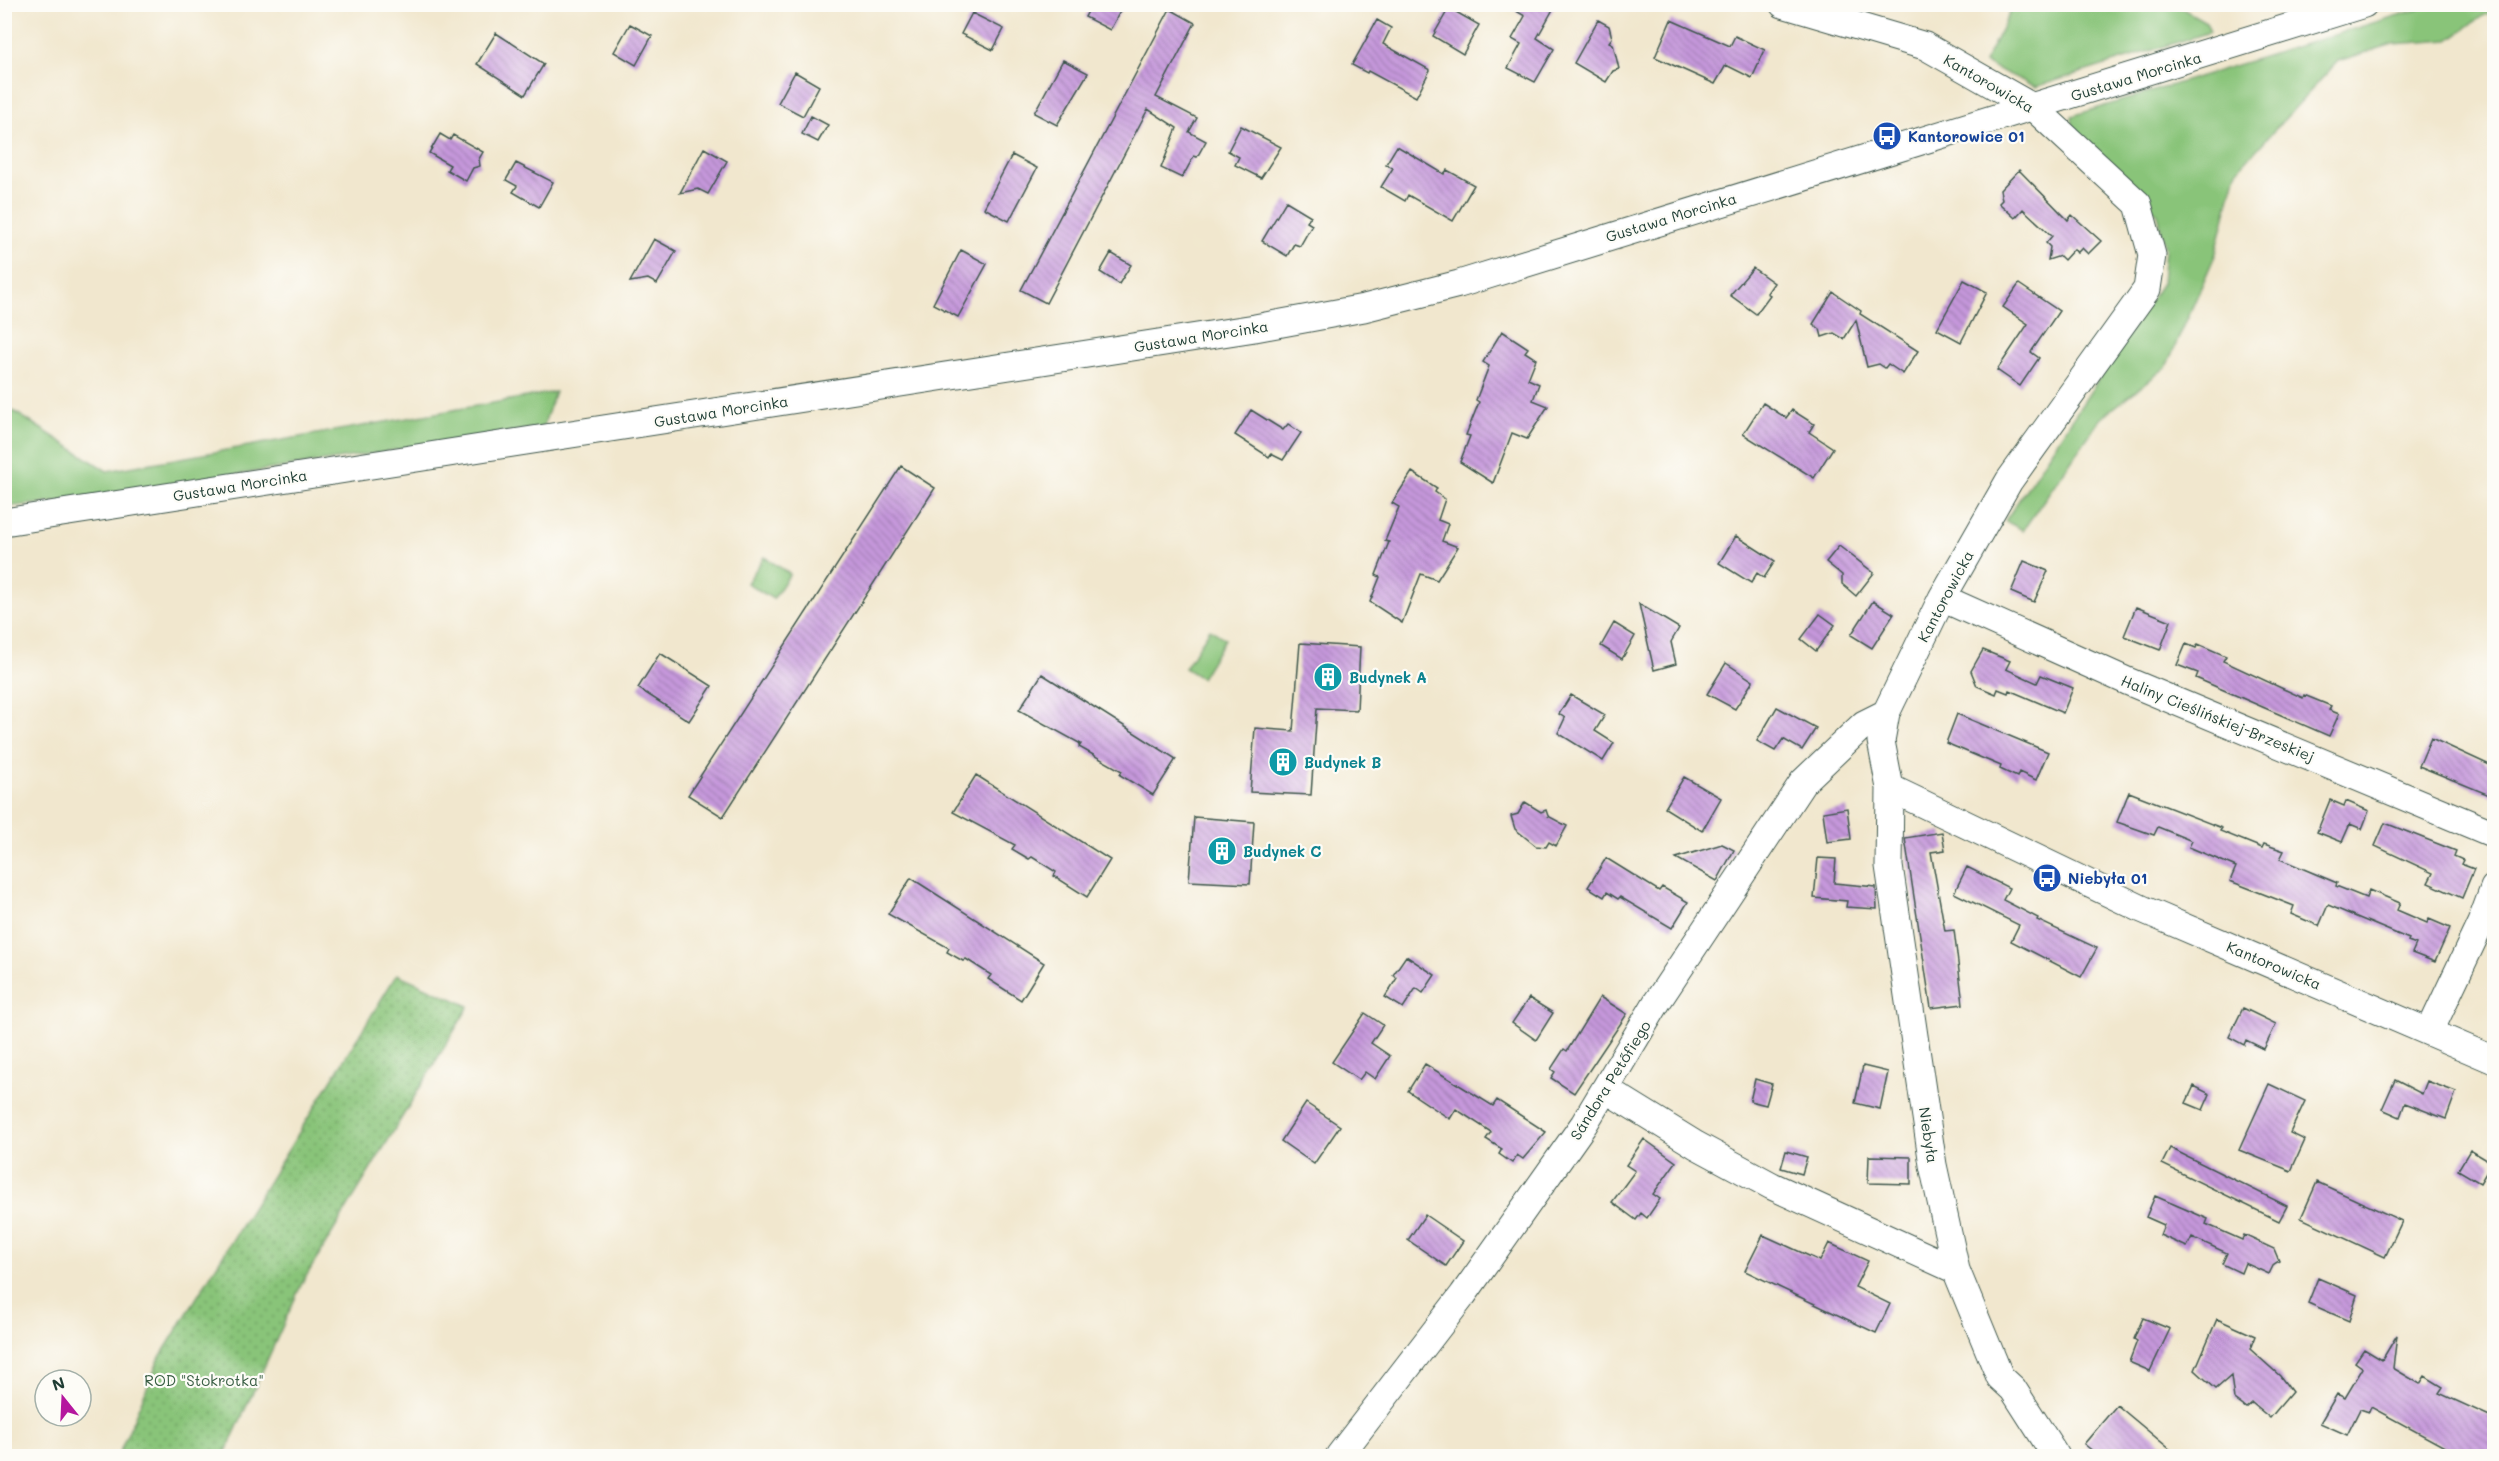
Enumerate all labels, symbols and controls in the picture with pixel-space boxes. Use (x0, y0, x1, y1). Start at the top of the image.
street label: Gustawa Morcinka (2068, 47, 2204, 105)
street label: Kantorowicka (1940, 49, 2038, 117)
bus stop icon: Kantorowice 01 (1871, 120, 1903, 152)
place label: Kantorowice 01 (1908, 126, 2025, 146)
street label: Gustawa Morcinka (1603, 188, 1739, 246)
street label: Gustawa Morcinka (1132, 316, 1270, 356)
street label: Gustawa Morcinka (652, 391, 790, 431)
street label: Gustawa Morcinka (171, 465, 309, 505)
street label: Kantorowicka (1912, 547, 1978, 645)
building icon: Budynek A (1312, 661, 1344, 693)
place label: Budynek A (1349, 667, 1427, 687)
street label: Haliny Cieślińskiej-Brzeskiej (2118, 670, 2318, 766)
building icon: Budynek B (1267, 746, 1299, 778)
place label: Budynek B (1304, 752, 1381, 772)
building icon: Budynek C (1206, 835, 1238, 867)
place label: Budynek C (1243, 841, 1322, 861)
bus stop icon: Niebyła 01 (2031, 862, 2063, 894)
place label: Niebyła 01 (2068, 868, 2147, 888)
street label: Kantorowicka (2224, 936, 2324, 994)
street label: Sándora Petőfiego (1565, 1016, 1655, 1144)
street label: Niebyła (1915, 1106, 1943, 1164)
north arrow (33, 1368, 93, 1428)
park label: ROD "Stokrotka" (144, 1370, 264, 1390)
text: N (49, 1371, 67, 1395)

